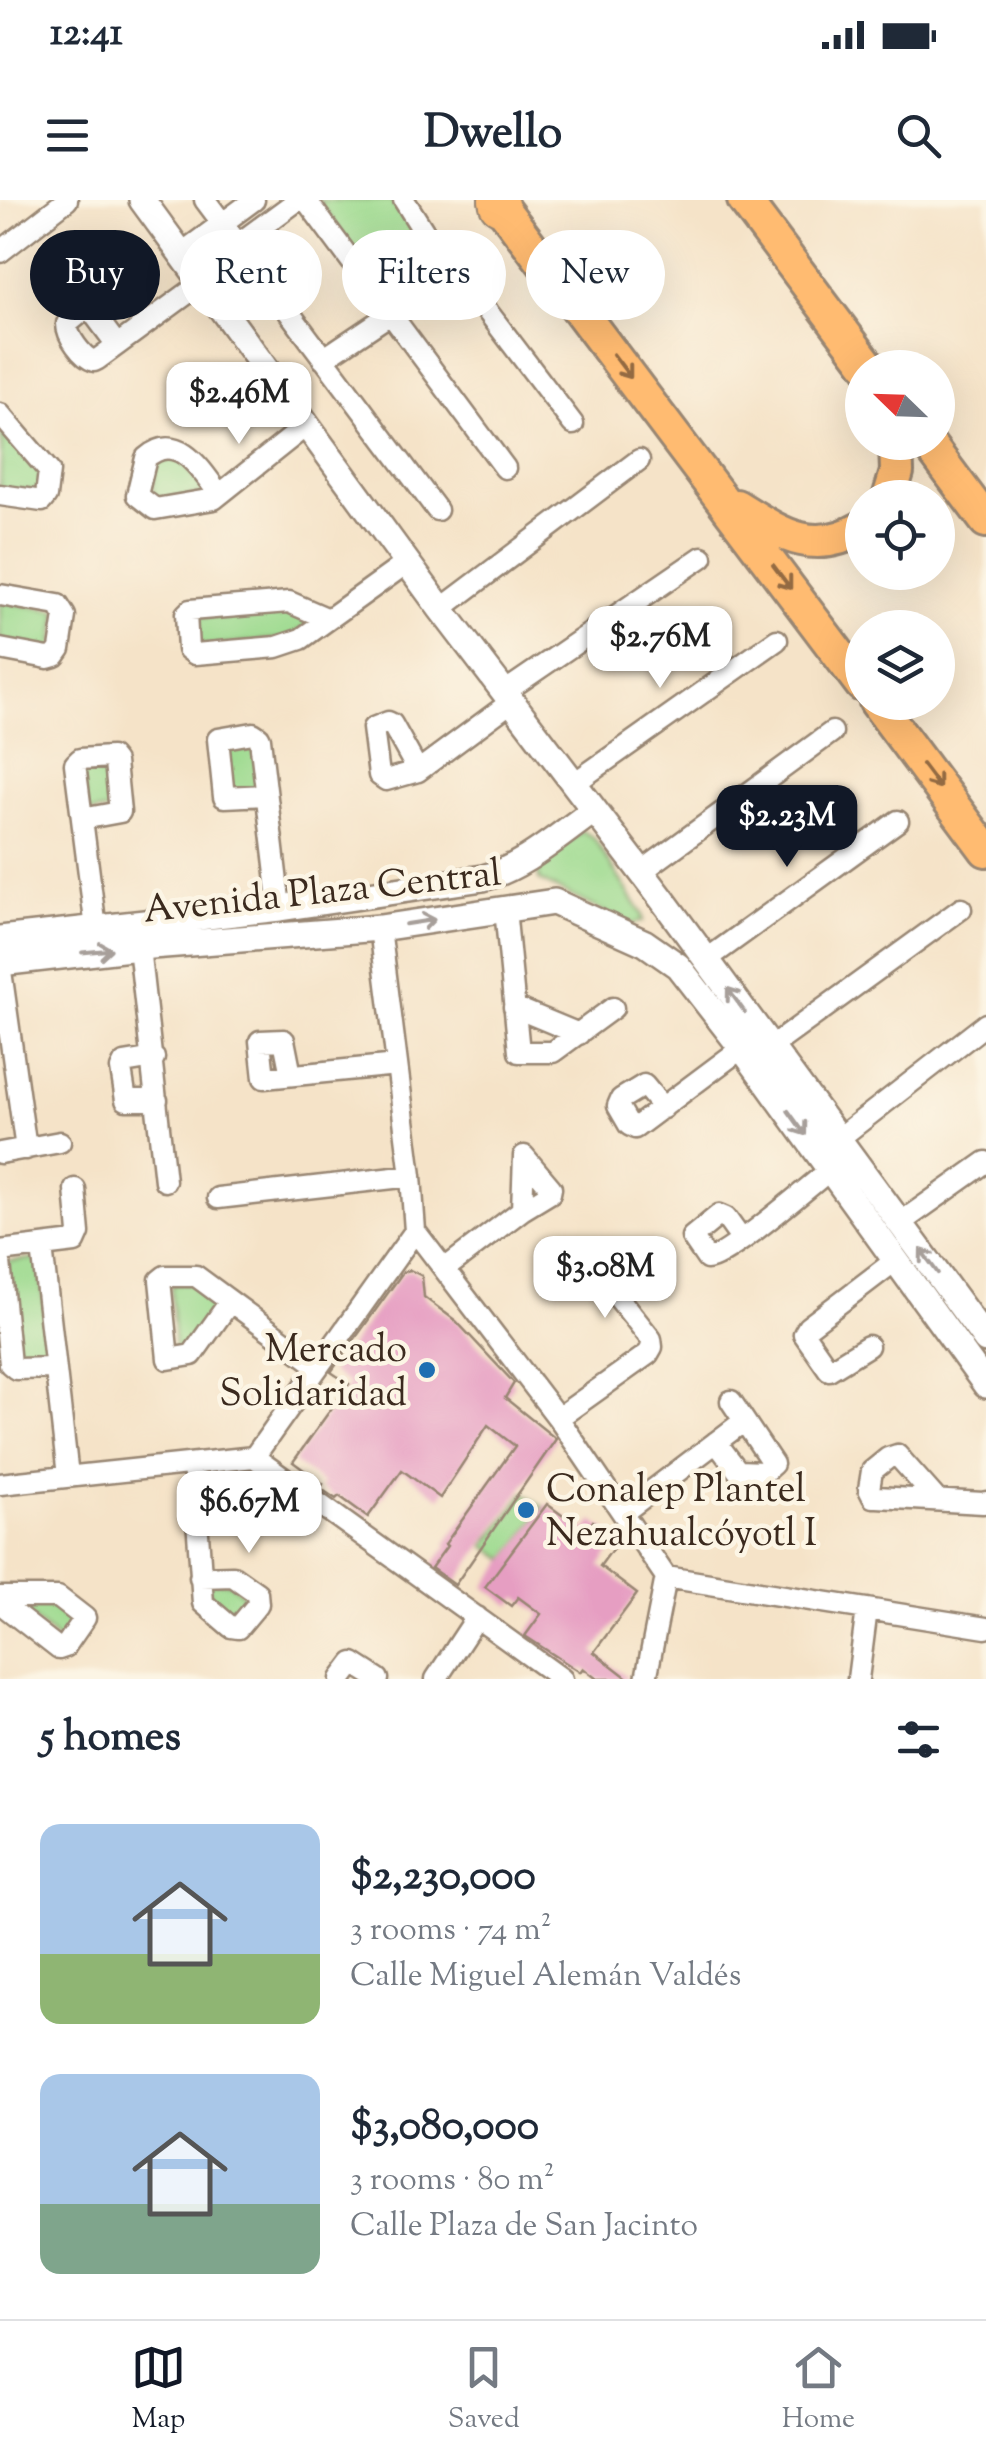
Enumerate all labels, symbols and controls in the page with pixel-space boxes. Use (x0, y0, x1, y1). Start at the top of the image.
text: 12:41 (50, 8, 123, 62)
text: Dwello (424, 103, 562, 168)
icon: menu (40, 108, 95, 163)
icon: search (891, 108, 946, 163)
chip: Buy (30, 230, 160, 320)
chip: Rent (180, 230, 322, 320)
chip: Filters (342, 230, 506, 320)
chip: New (526, 230, 665, 320)
north arrow (845, 350, 955, 460)
map controls (845, 350, 955, 720)
one-way arrow (611, 352, 632, 379)
pin: $2.46M (158, 362, 320, 447)
text: $2.46M (188, 371, 290, 417)
button: locate (845, 480, 955, 590)
one-way arrow (771, 563, 792, 590)
pin: $2.76M (579, 606, 741, 691)
button: layers (845, 610, 955, 720)
text: $2.76M (609, 615, 711, 661)
one-way arrow (920, 762, 941, 789)
pin: $2.23M (706, 785, 868, 870)
text: $2.23M (738, 794, 836, 840)
street label: Avenida Plaza Central (141, 848, 504, 940)
one-way arrow (404, 912, 436, 930)
one-way arrow (80, 942, 112, 961)
one-way arrow (725, 987, 746, 1014)
one-way arrow (786, 1108, 807, 1136)
pin: $3.08M (524, 1236, 686, 1321)
text: $3.08M (555, 1245, 655, 1291)
one-way arrow (918, 1248, 939, 1275)
place label: Mercado Solidaridad (219, 1325, 407, 1423)
marker: Mercado Solidaridad (416, 1359, 438, 1381)
place label: Conalep Plantel Nezahualcóyotl I (546, 1465, 817, 1563)
pin: $6.67M (168, 1471, 330, 1556)
text: $6.67M (199, 1480, 299, 1526)
marker: Conalep Plantel Nezahualcóyotl I (515, 1499, 537, 1521)
text: 5 homes (40, 1709, 181, 1769)
icon: filters (891, 1712, 946, 1767)
text: $2,230,000 (350, 1848, 536, 1908)
icon: home (120, 1864, 240, 1984)
text: 3 rooms · 74 m² (350, 1908, 552, 1954)
text: Calle Miguel Alemán Valdés (350, 1954, 741, 2000)
text: $3,080,000 (350, 2098, 539, 2158)
icon: home (120, 2114, 240, 2234)
text: 3 rooms · 80 m² (350, 2158, 554, 2204)
text: Calle Plaza de San Jacinto (350, 2204, 698, 2250)
tab: Map (131, 2340, 186, 2440)
tab: Saved (448, 2340, 520, 2440)
tab: Home (782, 2340, 855, 2440)

